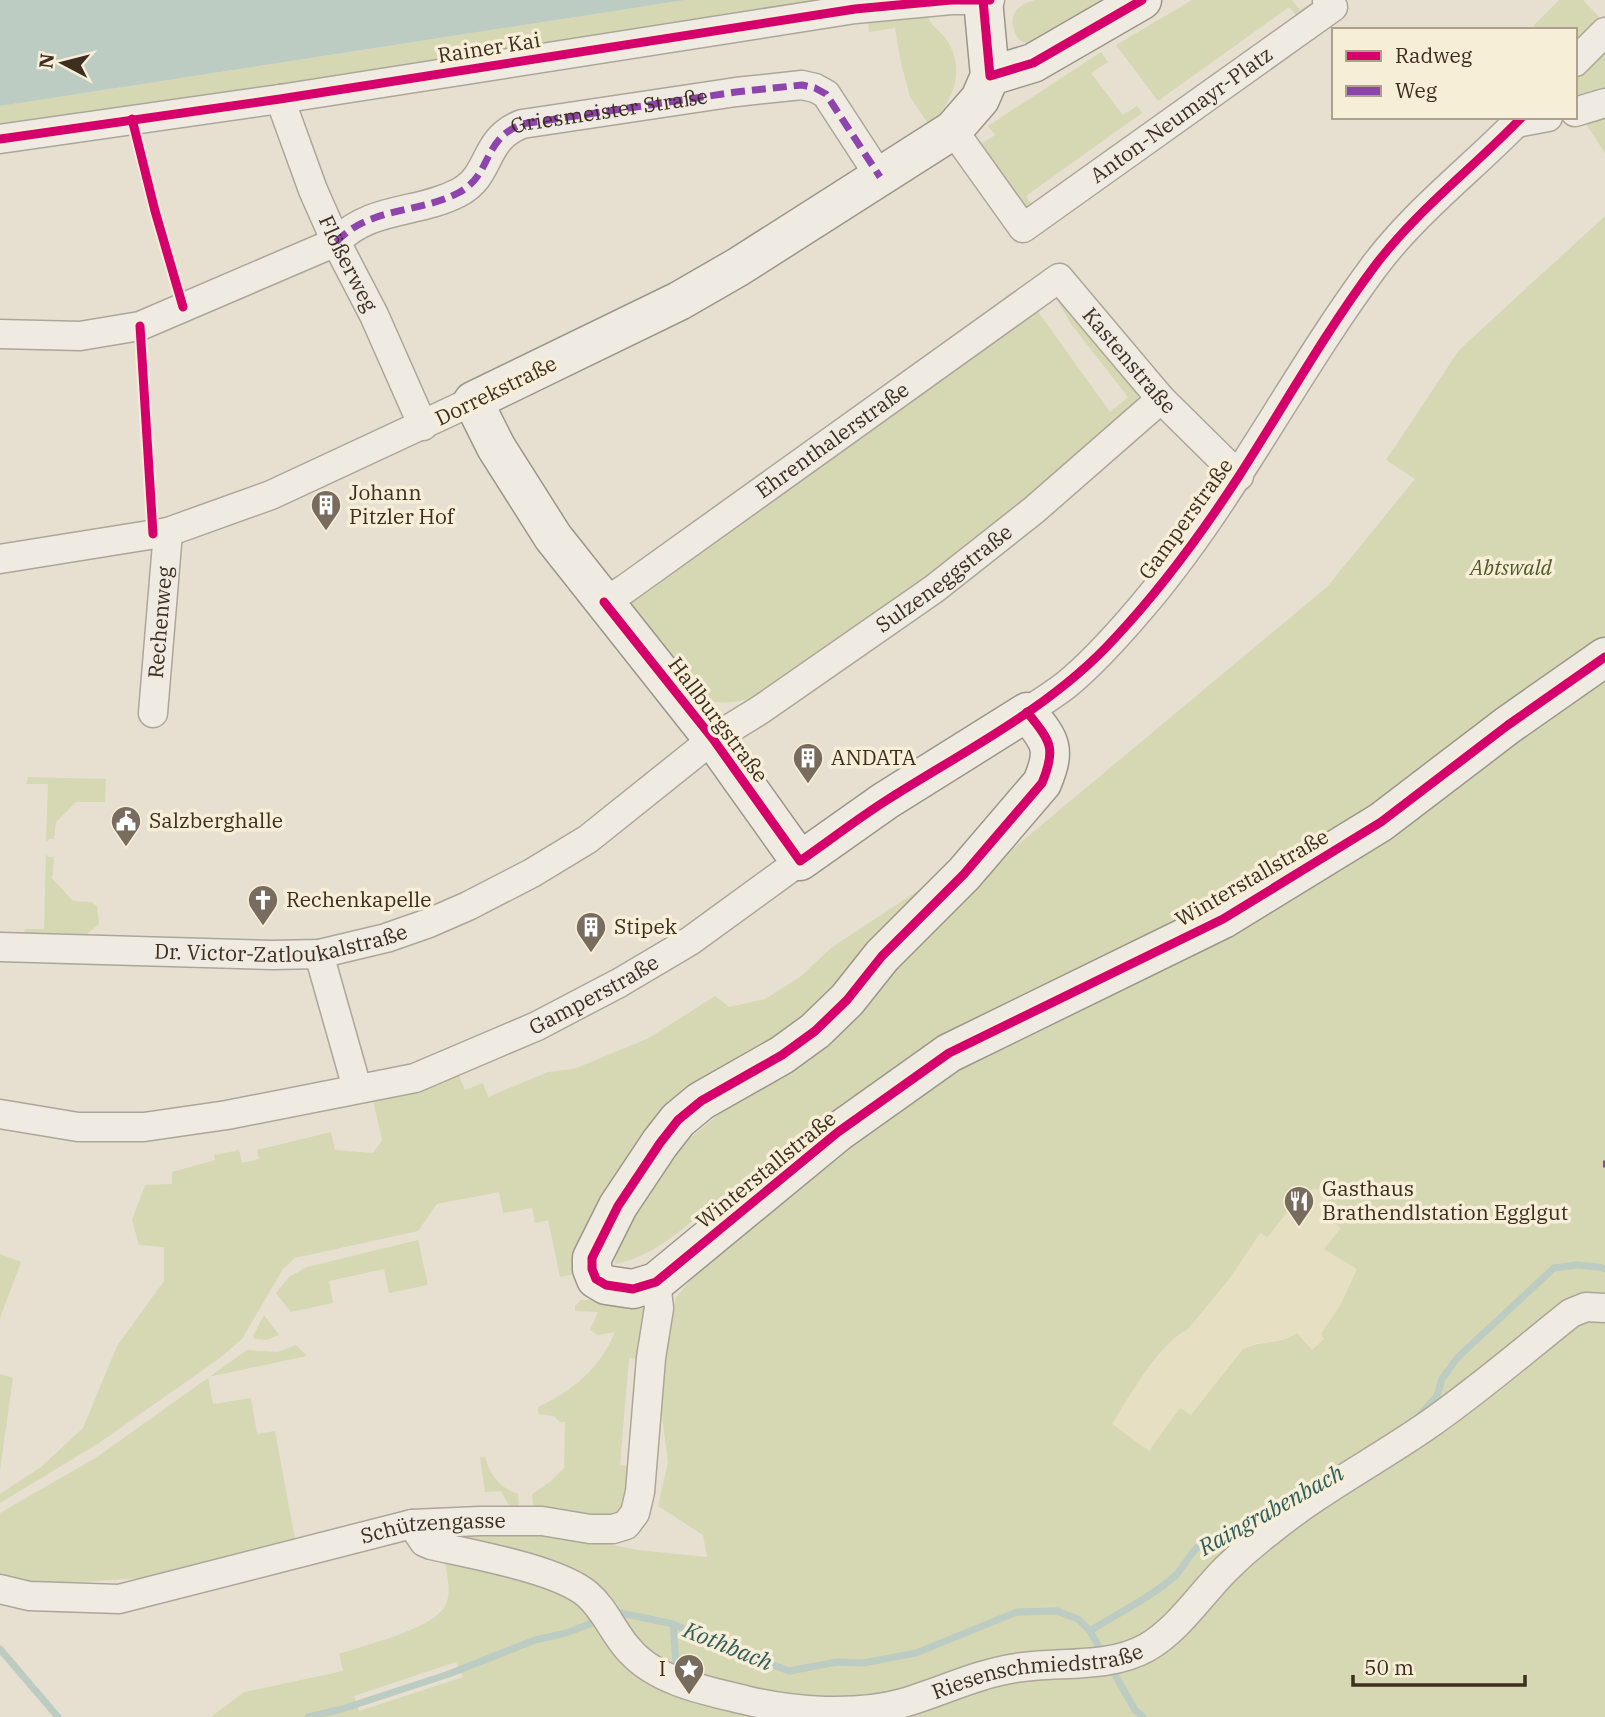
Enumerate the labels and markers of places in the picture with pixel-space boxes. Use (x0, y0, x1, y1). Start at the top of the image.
place label: Johann Pitzler Hof (349, 478, 456, 530)
building icon: Johann Pitzler Hof (309, 488, 343, 532)
building icon: ANDATA (791, 741, 825, 785)
place label: ANDATA (831, 743, 917, 771)
public building icon: Salzberghalle (109, 804, 143, 848)
place label: Salzberghalle (149, 806, 283, 834)
church icon: Rechenkapelle (246, 883, 280, 927)
place label: Rechenkapelle (286, 885, 432, 913)
building icon: Stipek (574, 910, 608, 954)
place label: Stipek (614, 912, 678, 940)
place label: Gasthaus Brathendlstation Egglgut (1322, 1174, 1568, 1226)
restaurant icon: Gasthaus Brathendlstation Egglgut (1282, 1184, 1316, 1228)
place icon: I (672, 1652, 706, 1696)
place label: I (659, 1654, 666, 1682)

